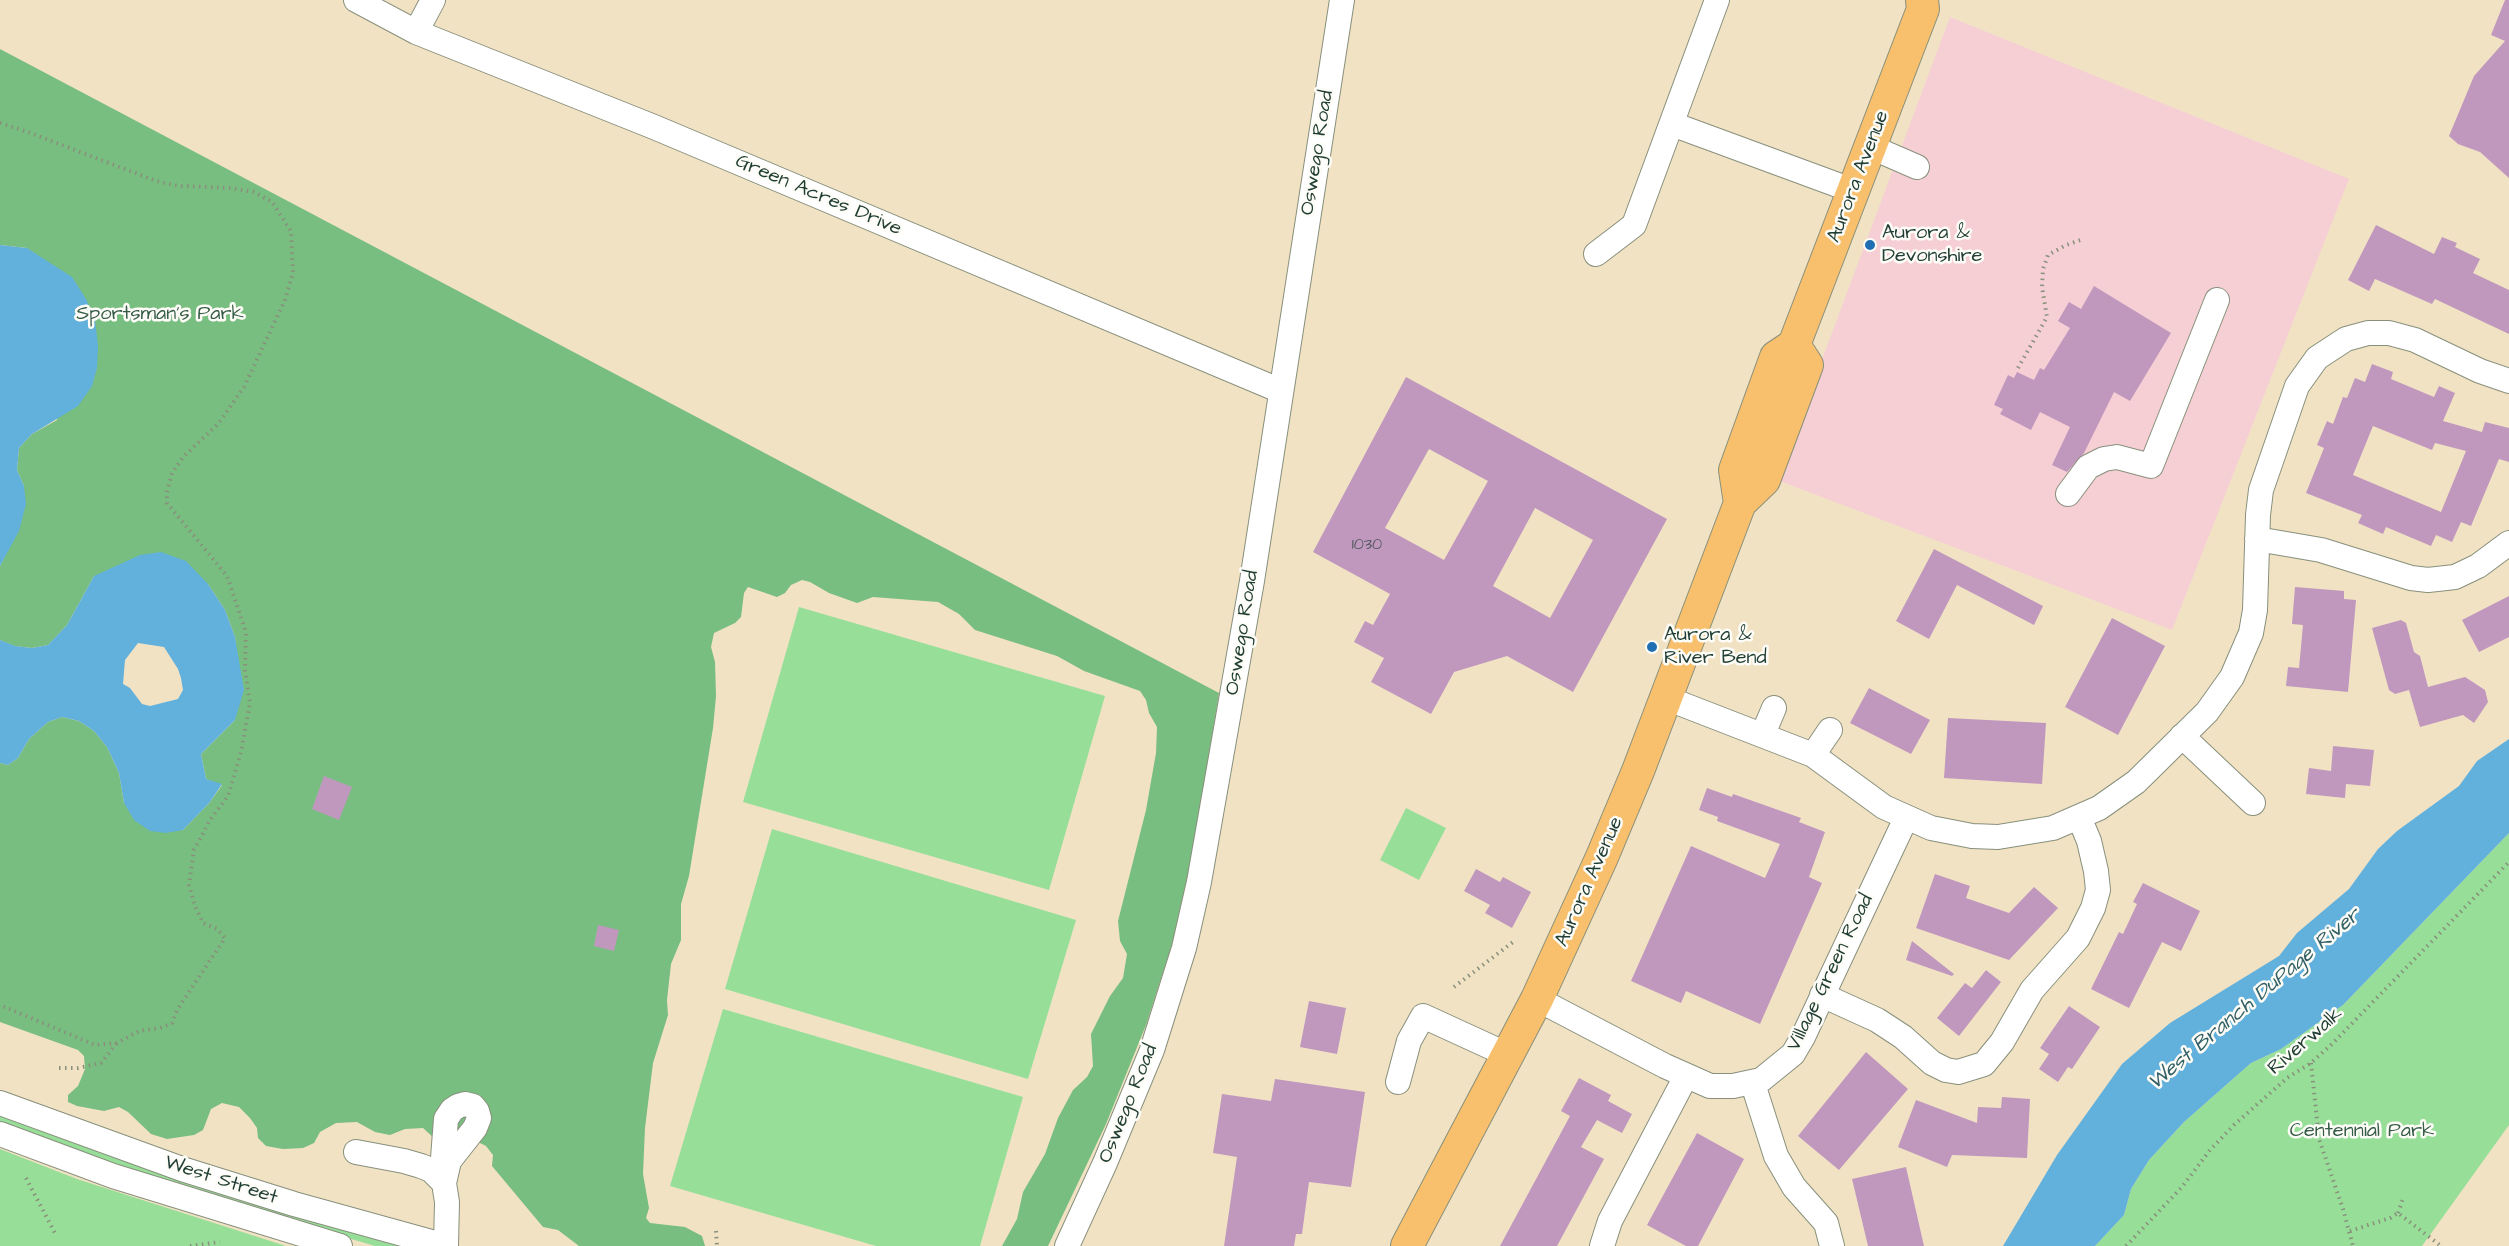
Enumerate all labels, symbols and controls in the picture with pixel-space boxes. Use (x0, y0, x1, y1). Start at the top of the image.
street label: Oswego Road (1296, 89, 1340, 217)
street label: Aurora Avenue (1823, 108, 1895, 246)
street label: Green Acres Drive (731, 150, 905, 242)
place label: Aurora & Devonshire (1882, 222, 1982, 269)
marker: Aurora & Devonshire (1863, 238, 1877, 252)
park label: Sportsman's Park (76, 303, 244, 327)
house number: 1030 (1352, 536, 1382, 556)
street label: Oswego Road (1221, 569, 1265, 697)
place label: Aurora & River Bend (1664, 624, 1767, 671)
marker: Aurora & River Bend (1645, 640, 1659, 654)
street label: Aurora Avenue (1551, 813, 1629, 951)
street label: Village Green Road (1783, 891, 1879, 1055)
water label: West Branch DuPage River (2144, 904, 2366, 1096)
street label: Riverwalk (2264, 1003, 2348, 1081)
street label: Oswego Road (1094, 1041, 1164, 1167)
park label: Centennial Park (2290, 1120, 2434, 1144)
street label: West Street (161, 1151, 281, 1211)

